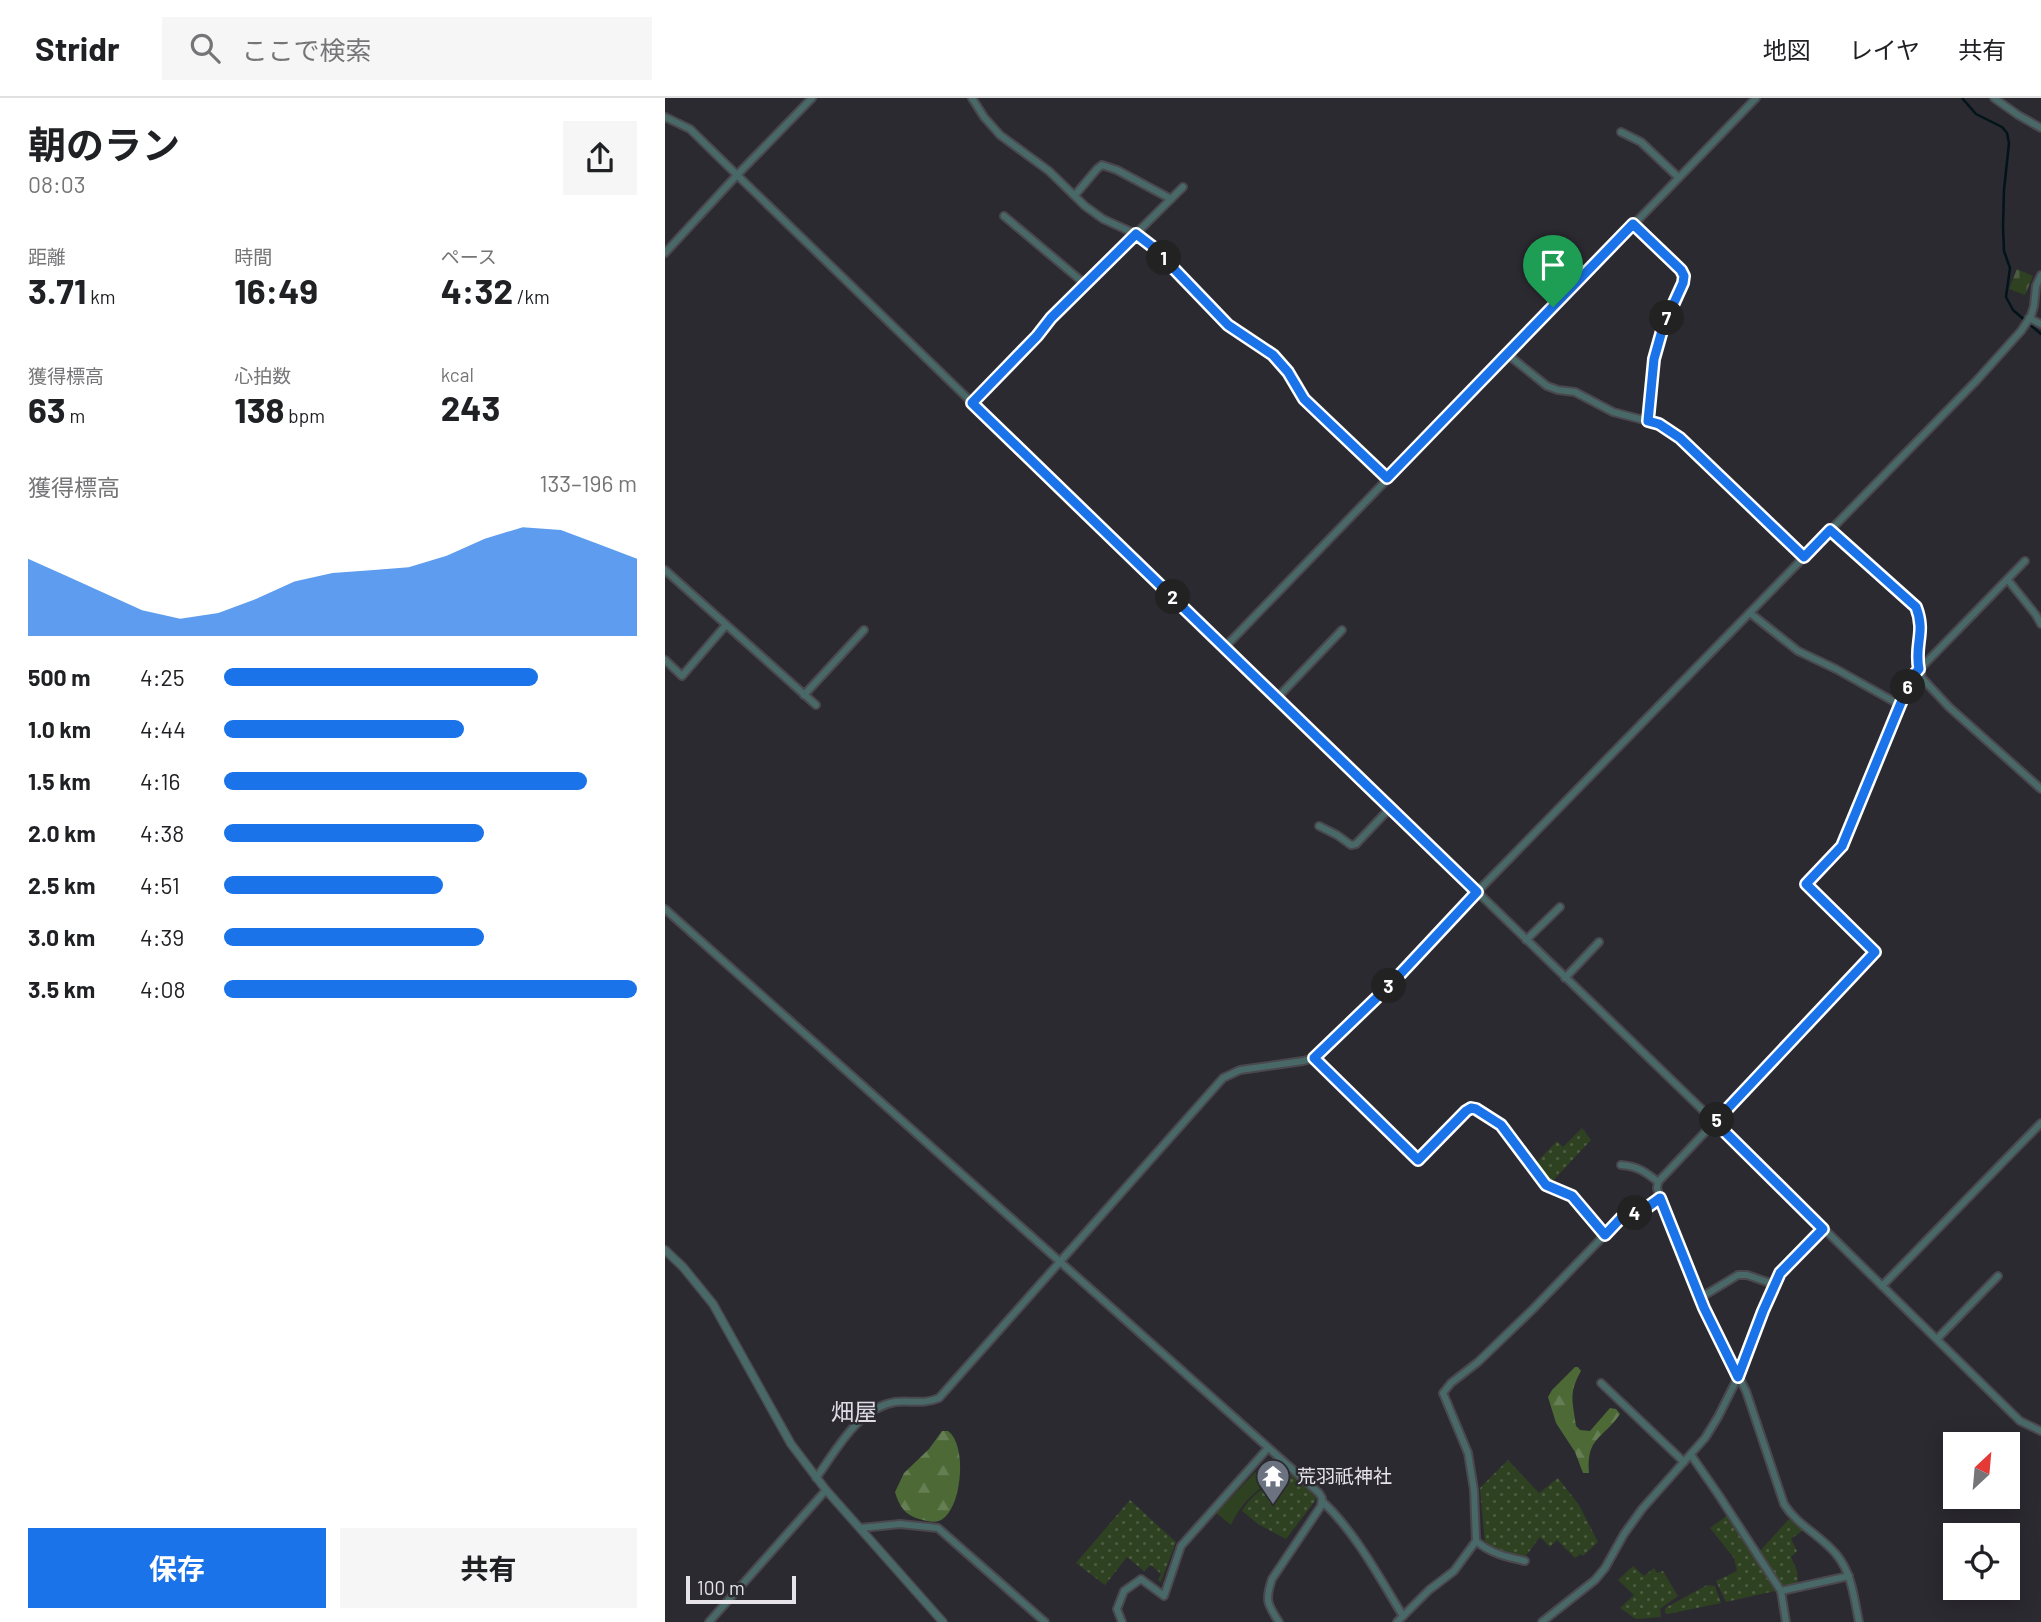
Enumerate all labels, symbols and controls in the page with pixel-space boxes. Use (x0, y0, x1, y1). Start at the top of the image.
search box (162, 17, 652, 80)
text: Stridr (35, 28, 120, 68)
icon: search (186, 29, 224, 67)
text: ここで検索 (242, 34, 372, 65)
text: 地図 (1763, 35, 1811, 64)
text: レイヤ (1849, 35, 1920, 64)
text: 共有 (1958, 35, 2006, 64)
text: 朝のラン (28, 121, 180, 167)
button: share (563, 121, 637, 195)
text: 08:03 (28, 170, 86, 198)
pin (1523, 235, 1583, 307)
pin: 1 (1147, 240, 1181, 276)
text: 距離 (28, 245, 66, 268)
text: 時間 (234, 245, 272, 268)
text: ペース (441, 245, 497, 268)
text: 1 (1160, 246, 1167, 269)
icon: arrive (1534, 246, 1572, 284)
text: 3.71 (28, 269, 86, 311)
text: 16:49 (234, 269, 318, 311)
text: 4:32 (441, 269, 513, 311)
text: km (86, 285, 115, 308)
text: /km (513, 285, 550, 308)
pin: 7 (1649, 300, 1685, 336)
text: 7 (1662, 306, 1671, 329)
text: kcal (441, 363, 474, 386)
text: 獲得標高 (28, 364, 104, 387)
text: 心拍数 (234, 364, 291, 387)
text: 243 (441, 386, 500, 428)
text: 63 (28, 388, 66, 430)
text: 138 (234, 388, 285, 430)
text: m (66, 404, 85, 427)
text: bpm (285, 404, 325, 427)
text: 133–196 m (539, 469, 637, 497)
text: 獲得標高 (28, 473, 120, 501)
pin: 2 (1155, 580, 1191, 614)
text: 2 (1167, 585, 1178, 608)
text: 500 m (28, 663, 90, 691)
text: 4:25 (140, 663, 185, 691)
pin: 6 (1891, 670, 1925, 704)
text: 6 (1902, 675, 1913, 698)
text: 1.0 km (28, 715, 91, 743)
text: 4:44 (140, 715, 186, 743)
text: 1.5 km (28, 767, 91, 795)
text: 4:16 (140, 767, 180, 795)
text: 2.0 km (28, 819, 96, 847)
text: 4:38 (140, 819, 184, 847)
text: 2.5 km (28, 871, 96, 899)
text: 4:51 (140, 871, 180, 899)
text: 3.0 km (28, 923, 95, 951)
text: 4:39 (140, 923, 184, 951)
pin: 3 (1371, 968, 1407, 1004)
text: 3 (1383, 974, 1394, 997)
text: 3.5 km (28, 975, 95, 1003)
text: 4:08 (140, 975, 185, 1003)
pin: 5 (1699, 1102, 1735, 1138)
text: 5 (1711, 1108, 1722, 1131)
pin: 4 (1618, 1196, 1653, 1230)
text: 4 (1629, 1201, 1640, 1224)
district label: 畑屋 (831, 1397, 877, 1425)
north arrow (1943, 1432, 2019, 1508)
map controls (1943, 1432, 2020, 1600)
temple icon: 荒羽祇神社 (1254, 1457, 1292, 1506)
place label: 荒羽祇神社 (1297, 1464, 1392, 1487)
button: locate (1943, 1523, 2020, 1600)
button: 保存 (28, 1528, 326, 1608)
button: 共有 (340, 1528, 637, 1608)
scale bar (686, 1573, 796, 1605)
text: 100 m (697, 1576, 745, 1599)

